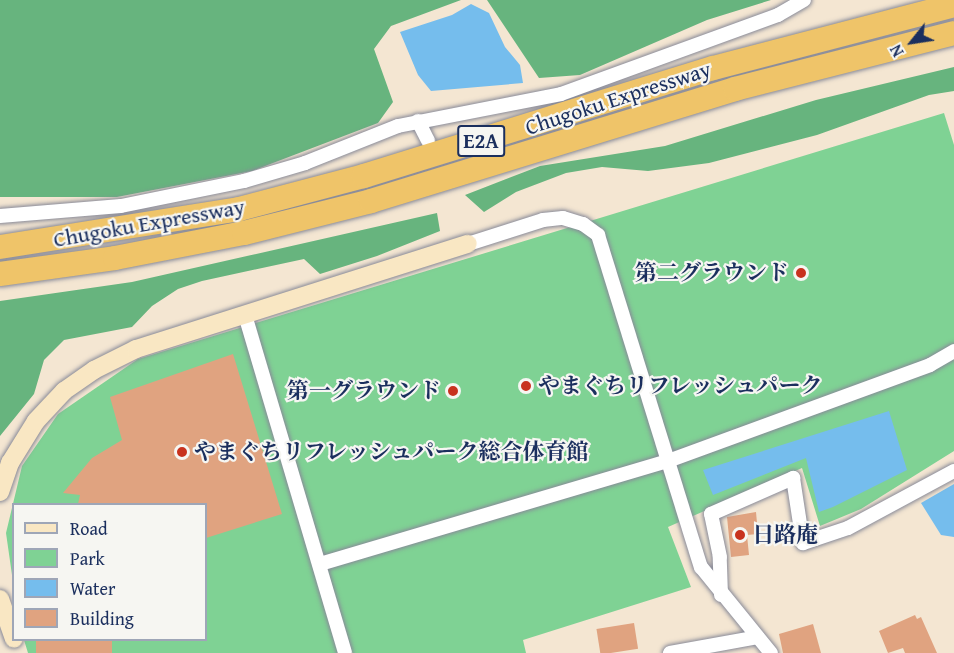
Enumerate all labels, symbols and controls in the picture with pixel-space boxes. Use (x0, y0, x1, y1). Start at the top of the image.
north arrow (882, 12, 942, 72)
text: N (883, 40, 909, 62)
street label: Chugoku Expressway (522, 56, 714, 140)
road number: E2A (457, 123, 505, 159)
street label: Chugoku Expressway (51, 193, 247, 253)
place label: 第二グラウンド (635, 260, 789, 286)
marker: 第二グラウンド (794, 266, 808, 280)
place label: やまぐちリフレッシュパーク (538, 373, 824, 399)
place label: 第一グラウンド (287, 378, 441, 404)
marker: やまぐちリフレッシュパーク (519, 379, 533, 393)
marker: 第一グラウンド (446, 384, 460, 398)
place label: やまぐちリフレッシュパーク総合体育館 (194, 439, 590, 465)
marker: やまぐちリフレッシュパーク総合体育館 (175, 445, 189, 459)
legend (12, 503, 207, 641)
text: Road (70, 515, 108, 542)
place label: 日路庵 (752, 522, 818, 548)
marker: 日路庵 (733, 528, 747, 542)
text: Park (70, 545, 105, 572)
text: Water (70, 575, 115, 602)
text: Building (70, 605, 134, 632)

